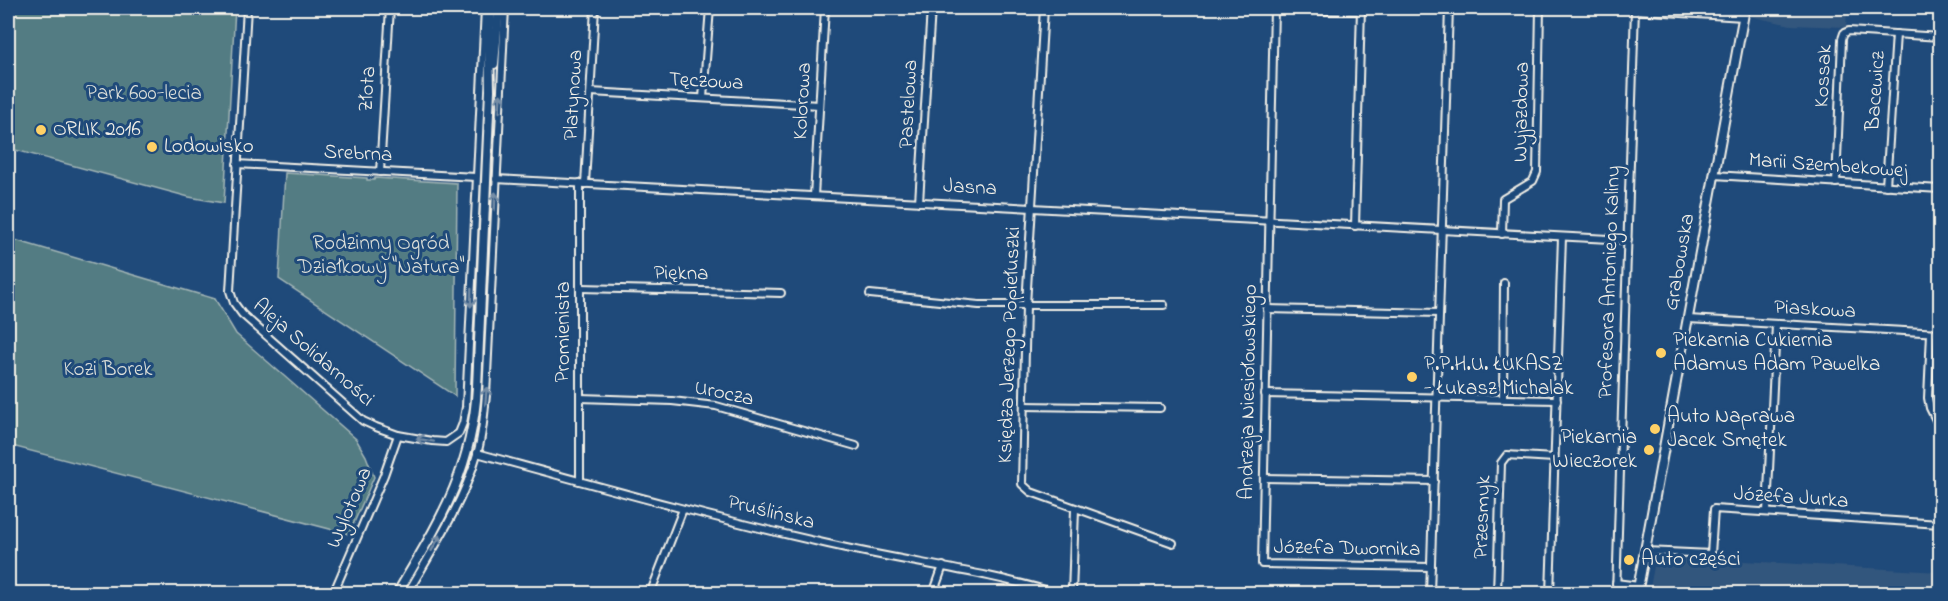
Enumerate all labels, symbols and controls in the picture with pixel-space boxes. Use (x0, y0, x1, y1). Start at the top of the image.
street label: Kossak (1807, 43, 1841, 108)
street label: Platynowa (557, 49, 593, 141)
street label: Bacewicz (1858, 50, 1894, 133)
street label: Pastelowa (892, 59, 926, 149)
street label: Kolorowa (786, 62, 820, 140)
street label: Wyjazdowa (1506, 62, 1540, 162)
street label: Złota (351, 65, 385, 113)
street label: Tęczowa (668, 65, 744, 99)
park label: Park 600-lecia (86, 79, 202, 109)
one-way arrow (494, 94, 505, 114)
place label: ORLIK 2016 (53, 115, 141, 145)
marker: ORLIK 2016 (34, 123, 48, 137)
place label: Lodowisko (164, 132, 254, 162)
street label: Srebrna (323, 137, 393, 171)
marker: Lodowisko (145, 140, 159, 154)
street label: Marii Szembekowej (1747, 145, 1909, 187)
street label: Profesora Antoniego Kaliny (1591, 165, 1631, 399)
street label: Jasna (942, 172, 998, 204)
one-way arrow (489, 191, 500, 211)
street label: Grabowska (1657, 211, 1703, 313)
street label: Księdza Jerzego Popiełuszki (991, 226, 1031, 464)
park label: Rodzinny Ogród Działkowy "Natura" (296, 229, 465, 285)
street label: Piękna (653, 259, 709, 289)
street label: Promienista (549, 281, 579, 383)
street label: Andrzeja Niesiołowskiego (1232, 284, 1268, 500)
one-way arrow (465, 288, 476, 308)
street label: Aleja Solidarności (246, 292, 380, 414)
street label: Piaskowa (1773, 293, 1857, 327)
place label: Piekarnia Cukiernia Adamus Adam Pawelka (1673, 326, 1880, 380)
marker: Piekarnia Cukiernia Adamus Adam Pawelka (1654, 346, 1668, 360)
place label: P.P.H.U. ŁUKASZ - Łukasz Michalak (1424, 350, 1574, 404)
park label: Kozi Borek (63, 355, 153, 385)
marker: P.P.H.U. ŁUKASZ - Łukasz Michalak (1405, 370, 1419, 384)
street label: Urocza (691, 373, 757, 415)
one-way arrow (481, 386, 492, 406)
place label: Auto Naprawa Jacek Smętek (1667, 402, 1795, 456)
marker: Auto Naprawa Jacek Smętek (1648, 422, 1662, 436)
place label: Piekarnia Wieczorek (1552, 423, 1638, 477)
one-way arrow (415, 434, 435, 445)
marker: Piekarnia Wieczorek (1642, 443, 1656, 457)
street label: Wylotowa (319, 463, 382, 554)
street label: Przesmyk (1467, 474, 1501, 559)
street label: Józefa Jurka (1733, 479, 1849, 517)
street label: Pruślińska (724, 488, 818, 538)
street label: Józefa Dwornika (1273, 533, 1421, 565)
one-way arrow (430, 535, 442, 552)
place label: Auto części (1641, 545, 1740, 575)
marker: Auto części (1622, 553, 1636, 567)

